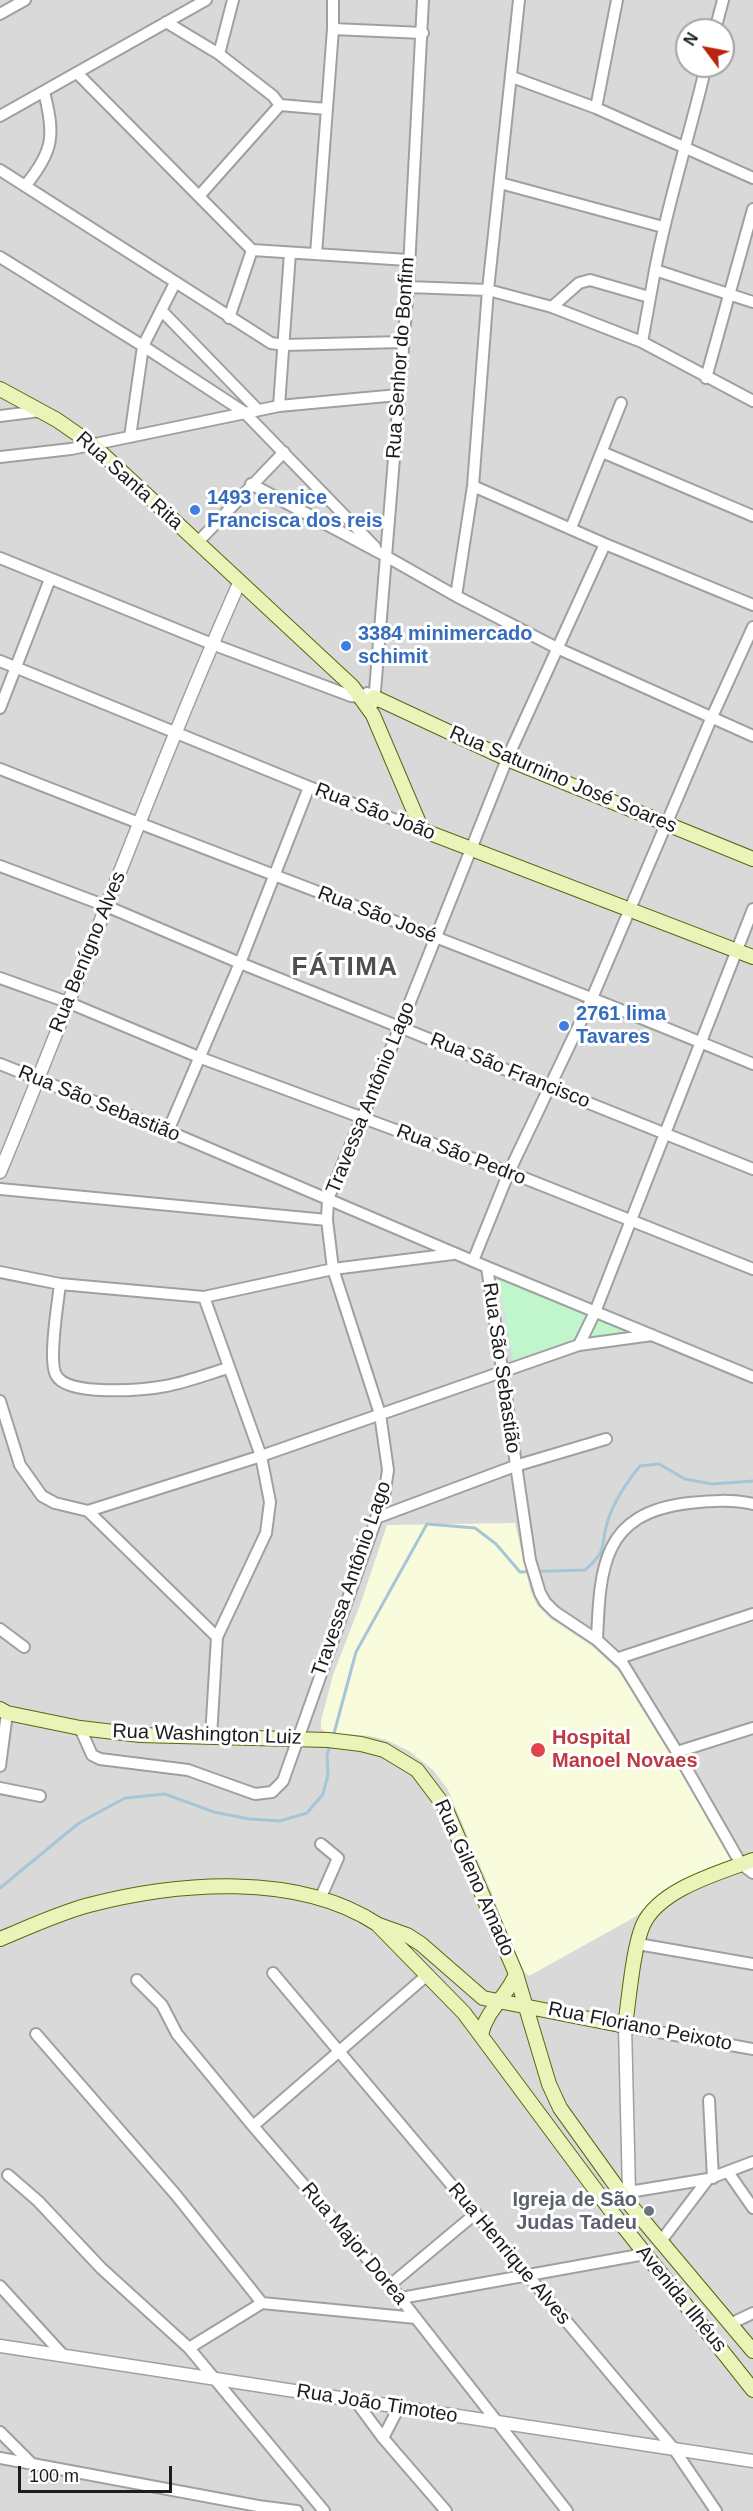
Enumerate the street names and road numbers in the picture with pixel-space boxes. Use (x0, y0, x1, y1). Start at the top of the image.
street label: Rua Senhor do Bonfim (382, 256, 420, 460)
street label: Rua Santa Rita (71, 427, 187, 535)
street label: Rua Saturnino José Soares (446, 721, 680, 839)
street label: Rua São João (312, 778, 438, 846)
street label: Rua Benígno Alves (45, 868, 131, 1036)
street label: Rua São José (314, 881, 440, 949)
street label: Travessa Antônio Lago (321, 998, 421, 1198)
street label: Rua São Francisco (427, 1028, 593, 1114)
street label: Rua São Sebastião (15, 1061, 183, 1147)
street label: Rua São Pedro (393, 1119, 529, 1191)
street label: Rua São Sebastião (477, 1281, 525, 1455)
street label: Travessa Antônio Lago (307, 1478, 397, 1680)
street label: Rua Washington Luiz (112, 1720, 302, 1750)
street label: Rua Gileno Amado (429, 1796, 519, 1960)
street label: Rua Floriano Peixoto (546, 1997, 734, 2057)
street label: Rua Major Dorea (296, 2178, 412, 2310)
street label: Rua Henrique Alves (443, 2178, 575, 2330)
street label: Avenida Ilhéus (631, 2241, 731, 2357)
street label: Rua João Timoteo (295, 2379, 459, 2429)

